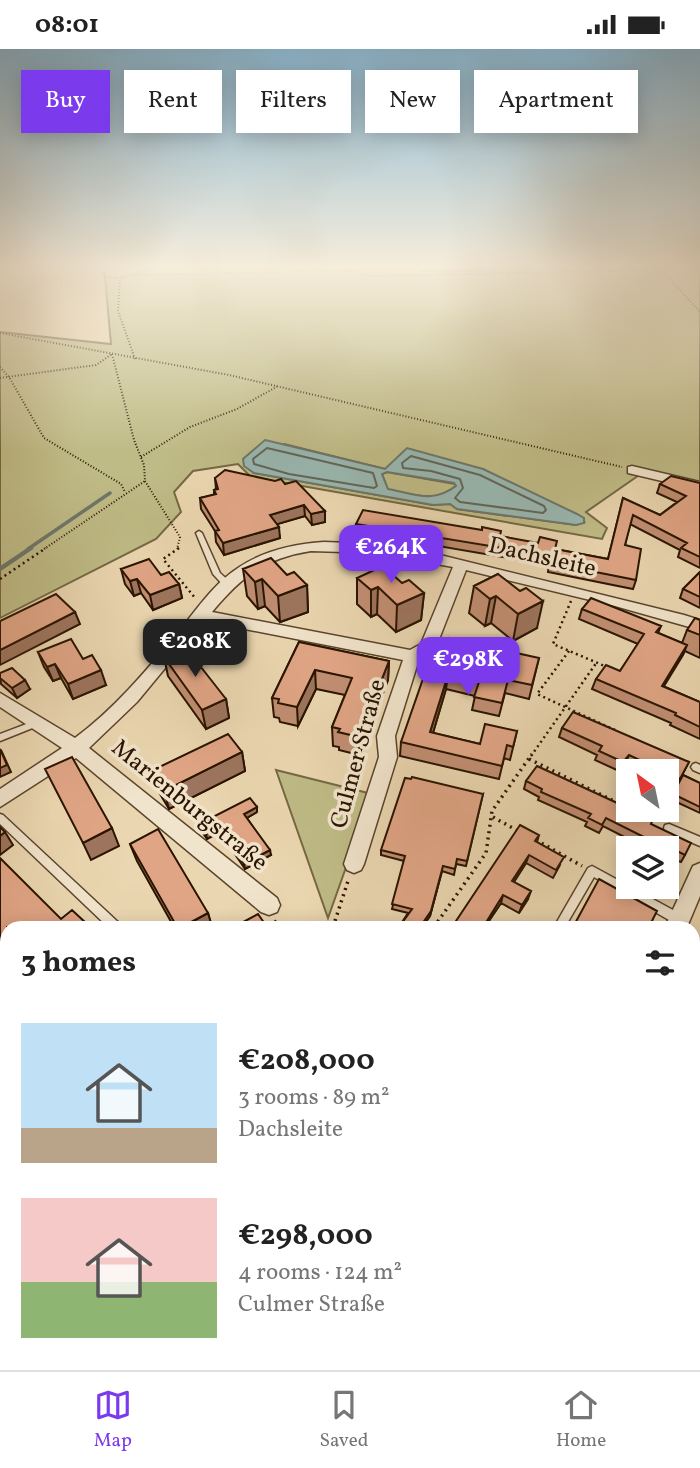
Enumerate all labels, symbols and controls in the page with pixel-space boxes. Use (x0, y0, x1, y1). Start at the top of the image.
text: 08:01 (35, 7, 99, 43)
chip: Buy (21, 70, 110, 133)
chip: Rent (124, 70, 222, 133)
chip: Filters (236, 70, 351, 133)
chip: New (365, 70, 460, 133)
chip: Apartment (474, 70, 638, 133)
pin: €264K (342, 525, 440, 585)
street label: Dachsleite (485, 529, 599, 587)
text: €264K (355, 532, 427, 564)
pin: €208K (146, 619, 244, 679)
text: €208K (159, 626, 231, 658)
pin: €298K (419, 637, 517, 697)
text: €298K (433, 644, 503, 676)
street label: Culmer Straße (323, 676, 395, 832)
street label: Marienburgstraße (103, 732, 275, 880)
north arrow (616, 759, 679, 823)
map controls (616, 759, 679, 899)
button: layers (616, 836, 679, 899)
text: 3 homes (21, 942, 136, 984)
icon: filters (641, 944, 679, 982)
text: €208,000 (238, 1040, 375, 1082)
icon: home (77, 1051, 161, 1135)
text: 3 rooms · 89 m² (238, 1082, 390, 1114)
text: Dachsleite (238, 1114, 343, 1146)
text: €298,000 (238, 1215, 373, 1257)
icon: home (77, 1226, 161, 1310)
text: 4 rooms · 124 m² (238, 1257, 402, 1289)
text: Culmer Straße (238, 1289, 385, 1321)
tab: Map (94, 1386, 132, 1454)
tab: Saved (319, 1386, 368, 1454)
tab: Home (556, 1386, 606, 1454)

